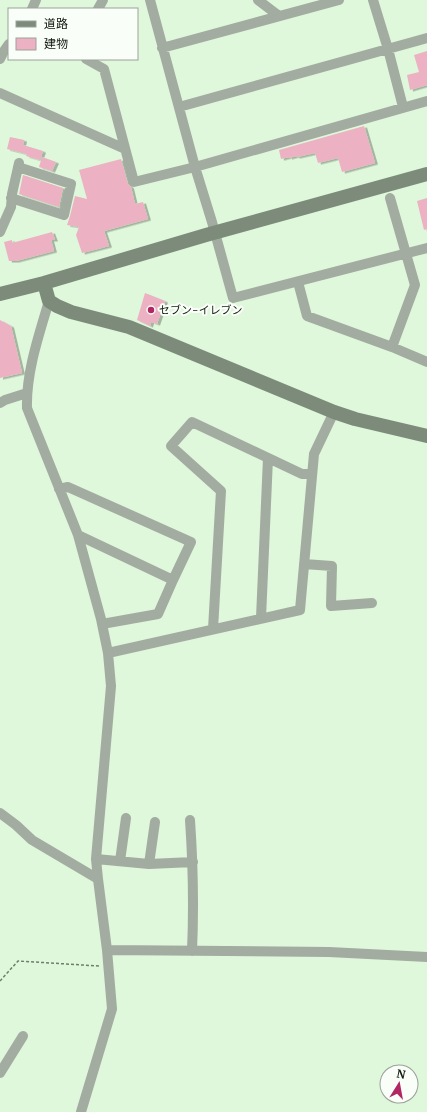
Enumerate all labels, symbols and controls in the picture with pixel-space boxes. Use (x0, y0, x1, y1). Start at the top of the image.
legend (8, 8, 138, 60)
text: 道路 (44, 16, 68, 31)
text: 建物 (44, 36, 68, 51)
place label: セブン-イレブン (159, 303, 242, 317)
marker: セブン-イレブン (146, 305, 156, 315)
north arrow (379, 1064, 419, 1104)
text: N (395, 1066, 407, 1082)

